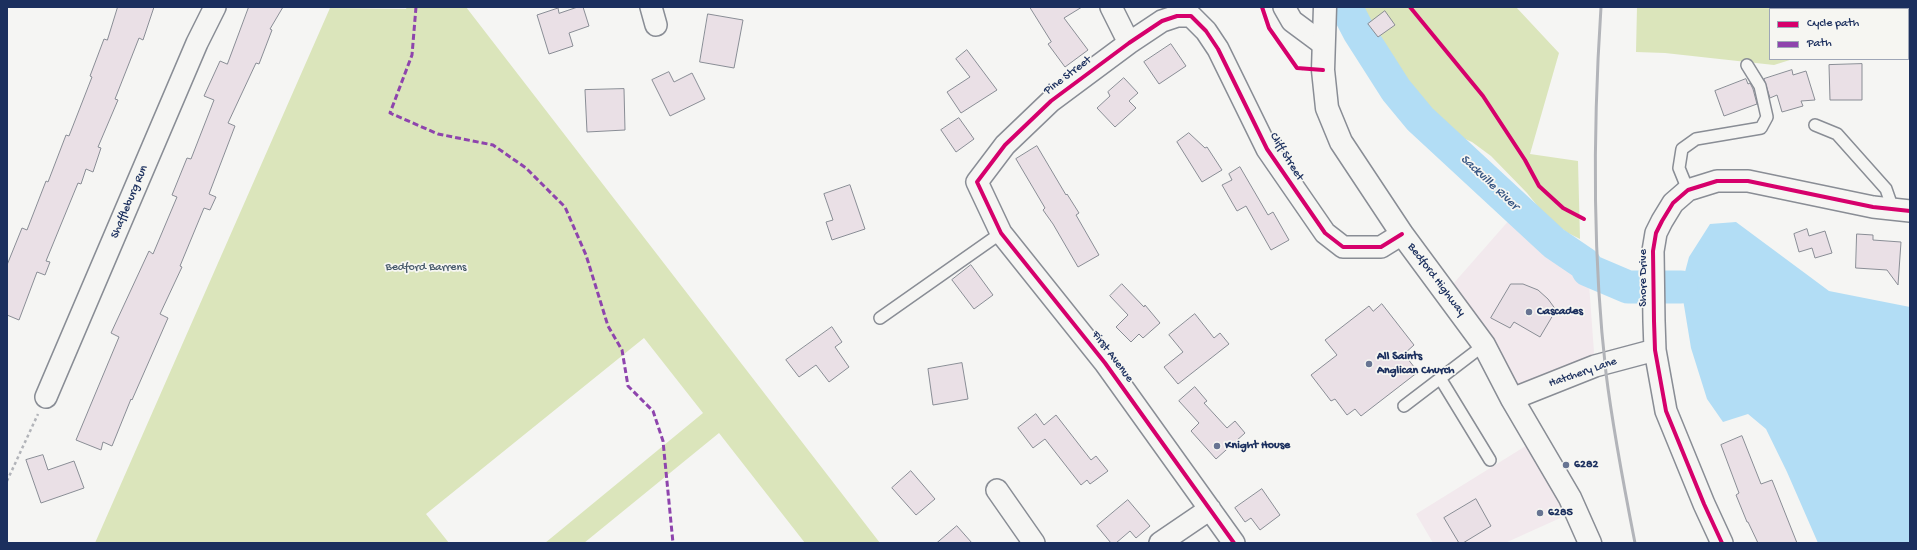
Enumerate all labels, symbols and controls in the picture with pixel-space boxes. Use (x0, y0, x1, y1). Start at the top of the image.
legend (1769, 8, 1909, 60)
text: Cycle path (1807, 17, 1859, 31)
text: Path (1807, 37, 1832, 51)
street label: Pine Street (1041, 53, 1095, 99)
street label: Cliff Street (1266, 130, 1306, 184)
water label: Sackville River (1457, 152, 1521, 214)
street label: Shaffleburg Run (108, 163, 152, 241)
street label: Bedford Highway (1404, 241, 1468, 319)
street label: Shore Drive (1637, 249, 1651, 307)
park label: Bedford Barrens (386, 261, 466, 275)
place label: Cascades (1537, 305, 1583, 319)
marker: Cascades (1524, 307, 1534, 317)
street label: First Avenue (1088, 328, 1136, 386)
place label: All Saints Anglican Church (1377, 350, 1454, 378)
street label: Hatchery Lane (1547, 355, 1619, 391)
marker: All Saints Anglican Church (1364, 359, 1374, 369)
place label: Knight House (1225, 439, 1290, 453)
marker: Knight House (1212, 441, 1222, 451)
place label: 6282 (1574, 458, 1598, 472)
marker: 6282 (1561, 460, 1571, 470)
place label: 6285 (1548, 506, 1573, 520)
marker: 6285 (1535, 508, 1545, 518)

